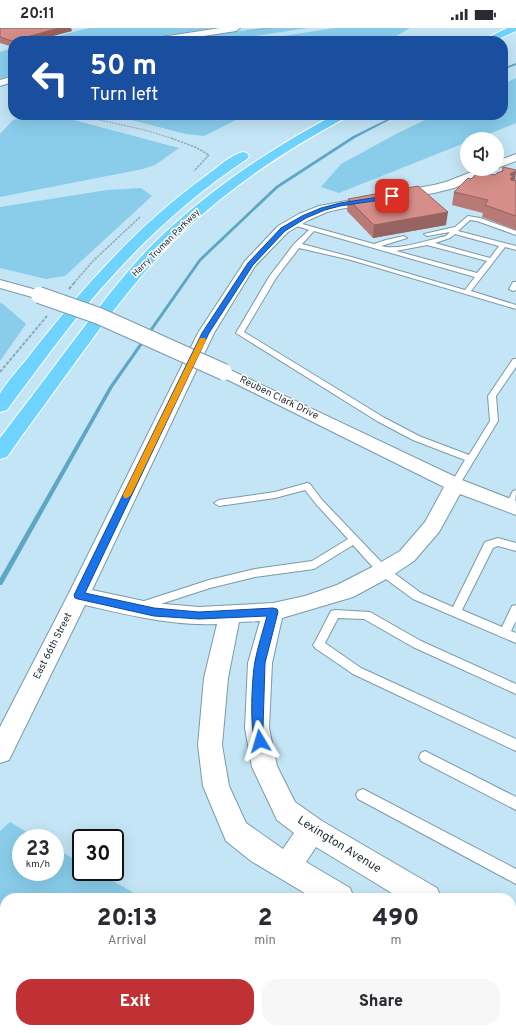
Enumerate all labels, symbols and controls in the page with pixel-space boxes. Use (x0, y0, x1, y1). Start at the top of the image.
text: 20:11 (20, 5, 55, 24)
text: 50 m (90, 49, 157, 85)
icon: left (24, 52, 76, 104)
text: Turn left (90, 84, 158, 107)
map controls (460, 132, 504, 176)
button: sound (460, 132, 504, 176)
pin (375, 179, 409, 213)
icon: arrive (381, 185, 403, 207)
street label: Harry Truman Parkway (130, 207, 202, 279)
street label: Reuben Clark Drive (237, 373, 321, 423)
street label: East 66th Street (31, 610, 75, 681)
position arrow (239, 720, 281, 762)
street label: Lexington Avenue (294, 813, 384, 877)
speed limit sign: 30 (72, 829, 124, 881)
text: 23 (26, 837, 50, 863)
text: km/h (26, 858, 50, 871)
text: 20:13 (97, 904, 157, 934)
text: 2 (258, 904, 272, 934)
text: 490 (373, 904, 419, 934)
text: Arrival (108, 933, 146, 949)
text: min (254, 933, 276, 949)
text: m (390, 933, 401, 949)
button: Exit (16, 979, 254, 1025)
button: Share (262, 979, 500, 1025)

